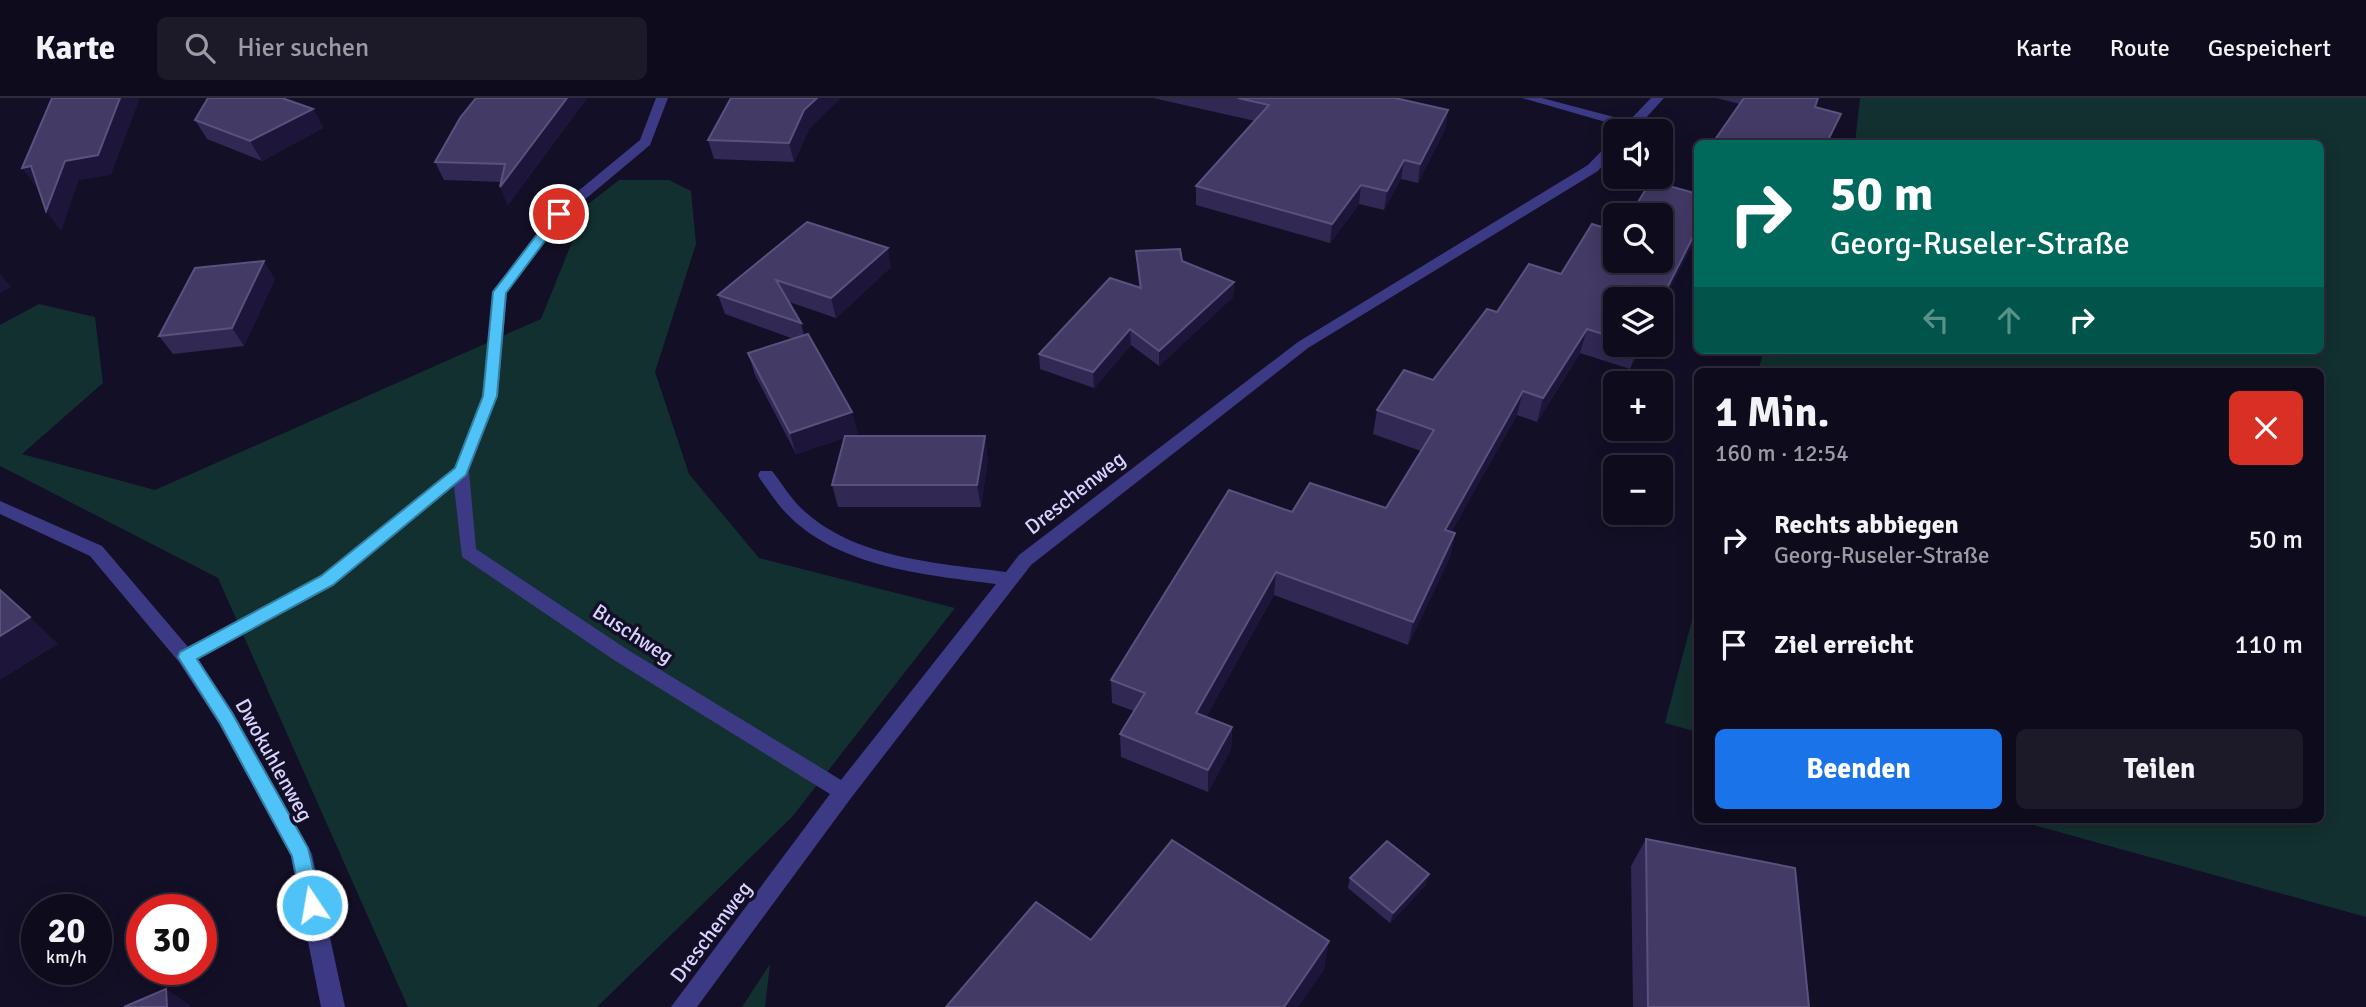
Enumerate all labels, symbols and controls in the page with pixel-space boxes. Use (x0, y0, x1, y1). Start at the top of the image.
search box (157, 17, 647, 80)
text: Karte (35, 28, 115, 69)
icon: search (181, 29, 219, 67)
text: Hier suchen (237, 32, 369, 64)
text: Karte (2016, 33, 2072, 63)
text: Route (2110, 33, 2170, 63)
text: Gespeichert (2208, 33, 2331, 63)
map controls (1603, 119, 1673, 525)
button: sound (1603, 119, 1673, 189)
text: 50 m (1830, 164, 1933, 224)
icon: right (1715, 168, 1806, 259)
pin (529, 184, 589, 244)
icon: arrive (540, 195, 578, 233)
button: search (1603, 203, 1673, 273)
text: Georg-Ruseler-Straße (1830, 224, 2130, 263)
button: layers (1603, 287, 1673, 357)
icon: left (1917, 301, 1955, 339)
icon: ahead (1990, 301, 2028, 339)
icon: right (2063, 301, 2101, 339)
button: + (1603, 371, 1673, 441)
text: 1 Min. (1715, 387, 1829, 438)
button: close (2229, 391, 2303, 465)
text: 160 m · 12:54 (1715, 439, 1849, 468)
street label: Dreschenweg (1020, 446, 1130, 540)
button: − (1603, 455, 1673, 525)
text: Rechts abbiegen (1774, 509, 1959, 541)
icon: right (1715, 521, 1753, 559)
text: 50 m (2248, 524, 2303, 556)
text: Georg-Ruseler-Straße (1774, 541, 1989, 570)
street label: Buschweg (588, 598, 678, 670)
icon: arrive (1715, 626, 1753, 664)
text: Ziel erreicht (1774, 629, 1914, 661)
text: 110 m (2234, 629, 2303, 661)
street label: Dwokuhlenweg (230, 694, 318, 826)
button: Beenden (1715, 729, 2002, 809)
button: Teilen (2016, 729, 2303, 809)
position arrow (275, 868, 349, 942)
street label: Dreschenweg (664, 876, 758, 988)
speed limit sign: 30 (126, 894, 217, 985)
text: 20 (48, 909, 85, 952)
text: km/h (46, 946, 87, 968)

